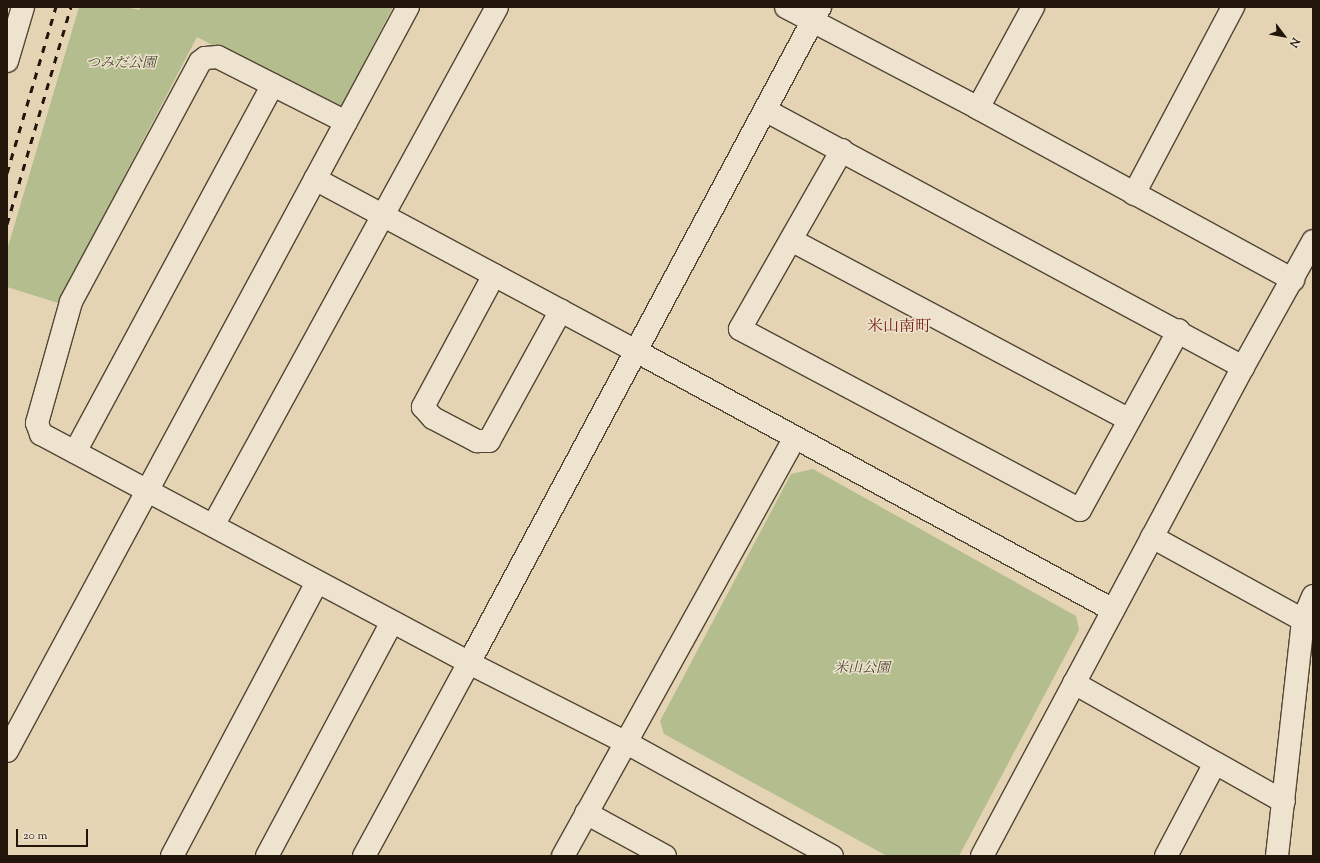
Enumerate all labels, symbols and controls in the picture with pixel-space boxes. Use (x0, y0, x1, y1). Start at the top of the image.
north arrow (1264, 16, 1304, 56)
text: N (1285, 34, 1303, 50)
park label: つみだ公園 (86, 56, 156, 72)
district label: 米山南町 (867, 318, 931, 338)
park label: 米山公園 (834, 661, 890, 677)
scale bar (18, 821, 90, 847)
text: 20 m (23, 827, 47, 845)

